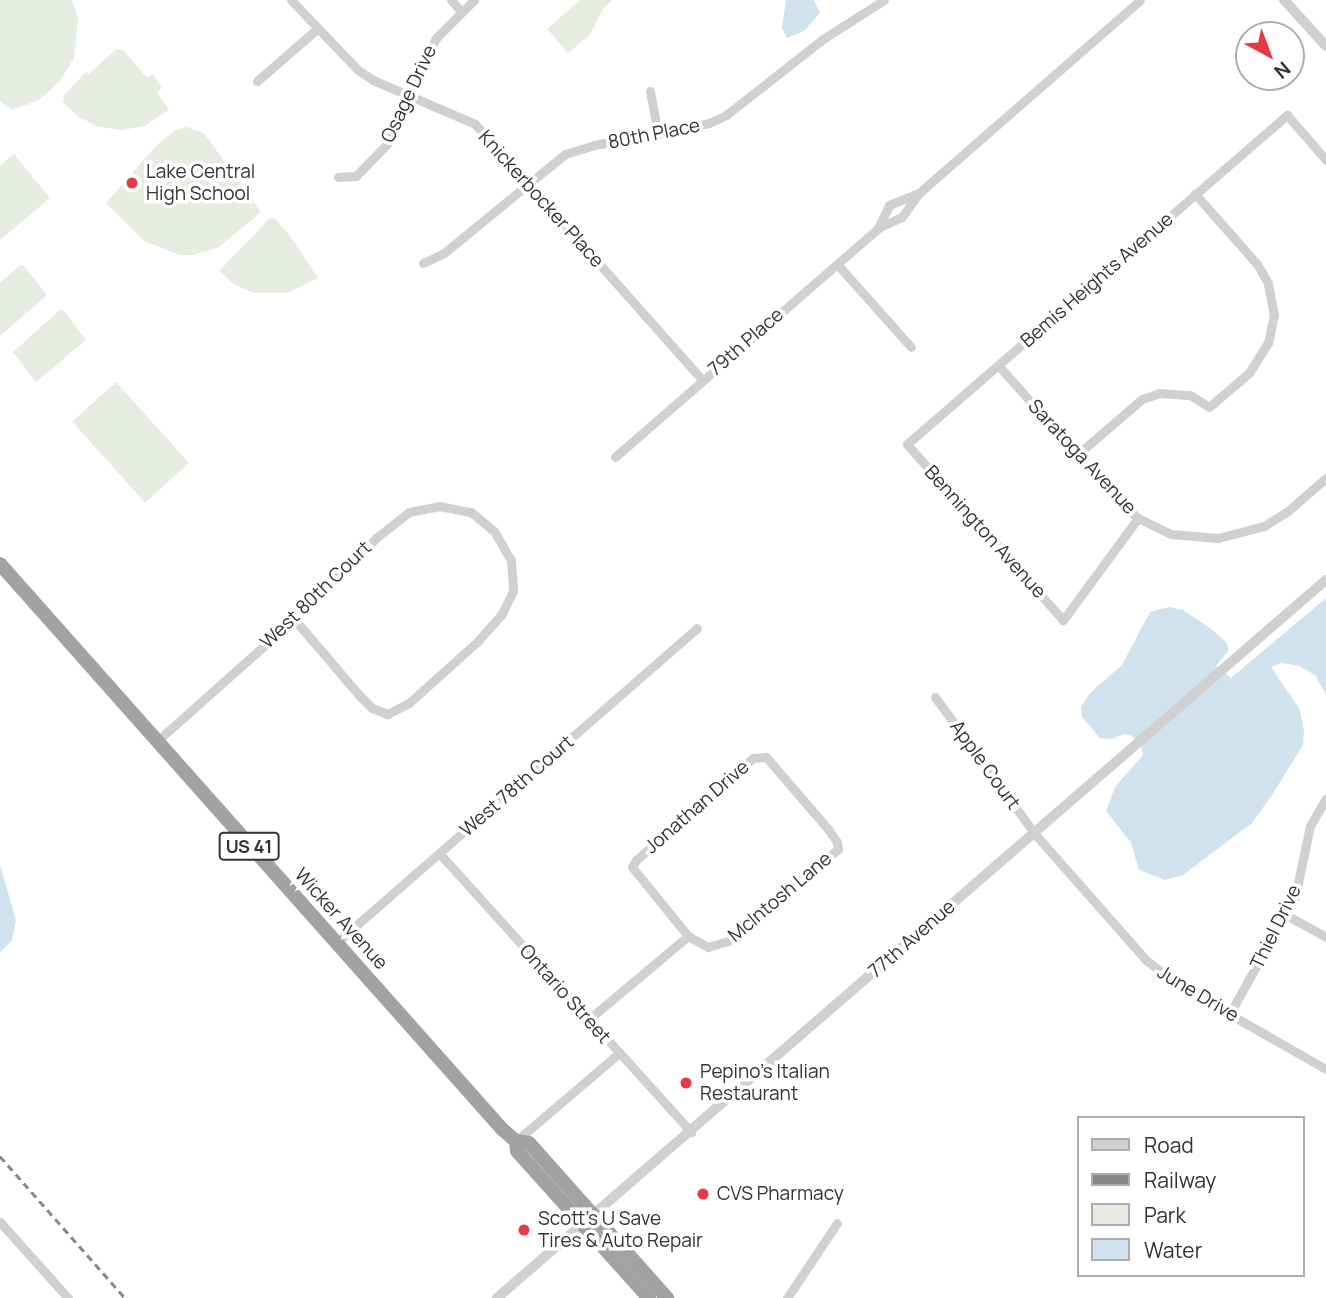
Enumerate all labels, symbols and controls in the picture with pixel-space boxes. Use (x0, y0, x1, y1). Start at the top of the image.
north arrow (1235, 21, 1305, 91)
street label: Osage Drive (377, 42, 441, 146)
text: N (1269, 56, 1296, 85)
street label: 80th Place (606, 114, 702, 154)
street label: Knickerbocker Place (473, 126, 609, 272)
place label: Lake Central High School (146, 161, 255, 205)
marker: Lake Central High School (124, 175, 140, 191)
street label: Bemis Heights Avenue (1016, 208, 1178, 352)
street label: 79th Place (704, 303, 788, 381)
street label: Saratoga Avenue (1023, 395, 1141, 519)
street label: Bennington Avenue (919, 461, 1051, 603)
street label: West 80th Court (256, 536, 376, 654)
street label: Apple Court (945, 716, 1025, 814)
street label: West 78th Court (456, 730, 578, 842)
street label: Jonathan Drive (640, 755, 754, 859)
road number: US 41 (218, 832, 280, 860)
street label: Mclntosh Lane (724, 847, 836, 947)
street label: Wicker Avenue (290, 864, 392, 974)
street label: Thiel Drive (1246, 881, 1306, 973)
street label: 77th Avenue (864, 895, 960, 983)
street label: Ontario Street (515, 940, 615, 1048)
street label: June Drive (1153, 961, 1243, 1027)
place label: Pepino's Italian Restaurant (700, 1061, 829, 1105)
marker: Pepino's Italian Restaurant (678, 1075, 694, 1091)
legend (1078, 1116, 1305, 1277)
text: Road (1144, 1131, 1194, 1159)
text: Railway (1144, 1166, 1216, 1194)
place label: CVS Pharmacy (717, 1183, 844, 1205)
marker: CVS Pharmacy (695, 1186, 711, 1202)
text: Park (1144, 1201, 1186, 1229)
place label: Scott's U Save Tires & Auto Repair (538, 1208, 703, 1252)
marker: Scott's U Save Tires & Auto Repair (516, 1222, 532, 1238)
text: Water (1144, 1236, 1202, 1264)

